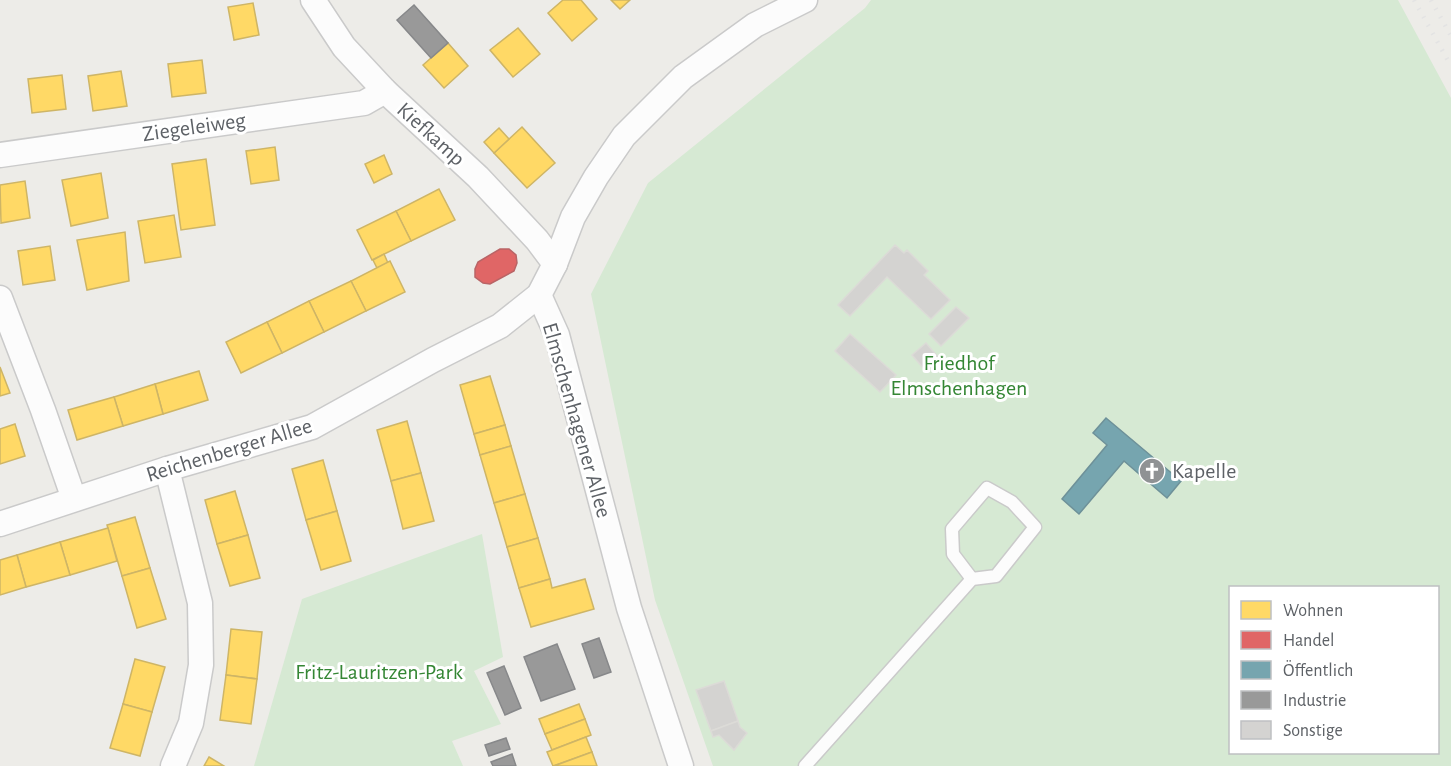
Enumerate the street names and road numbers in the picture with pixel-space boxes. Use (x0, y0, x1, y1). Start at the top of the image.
street label: Kiefkamp (393, 98, 469, 170)
street label: Ziegeleiweg (141, 109, 247, 145)
street label: Elmschenhagener Allee (539, 320, 615, 520)
street label: Reichenberger Allee (143, 414, 315, 486)

